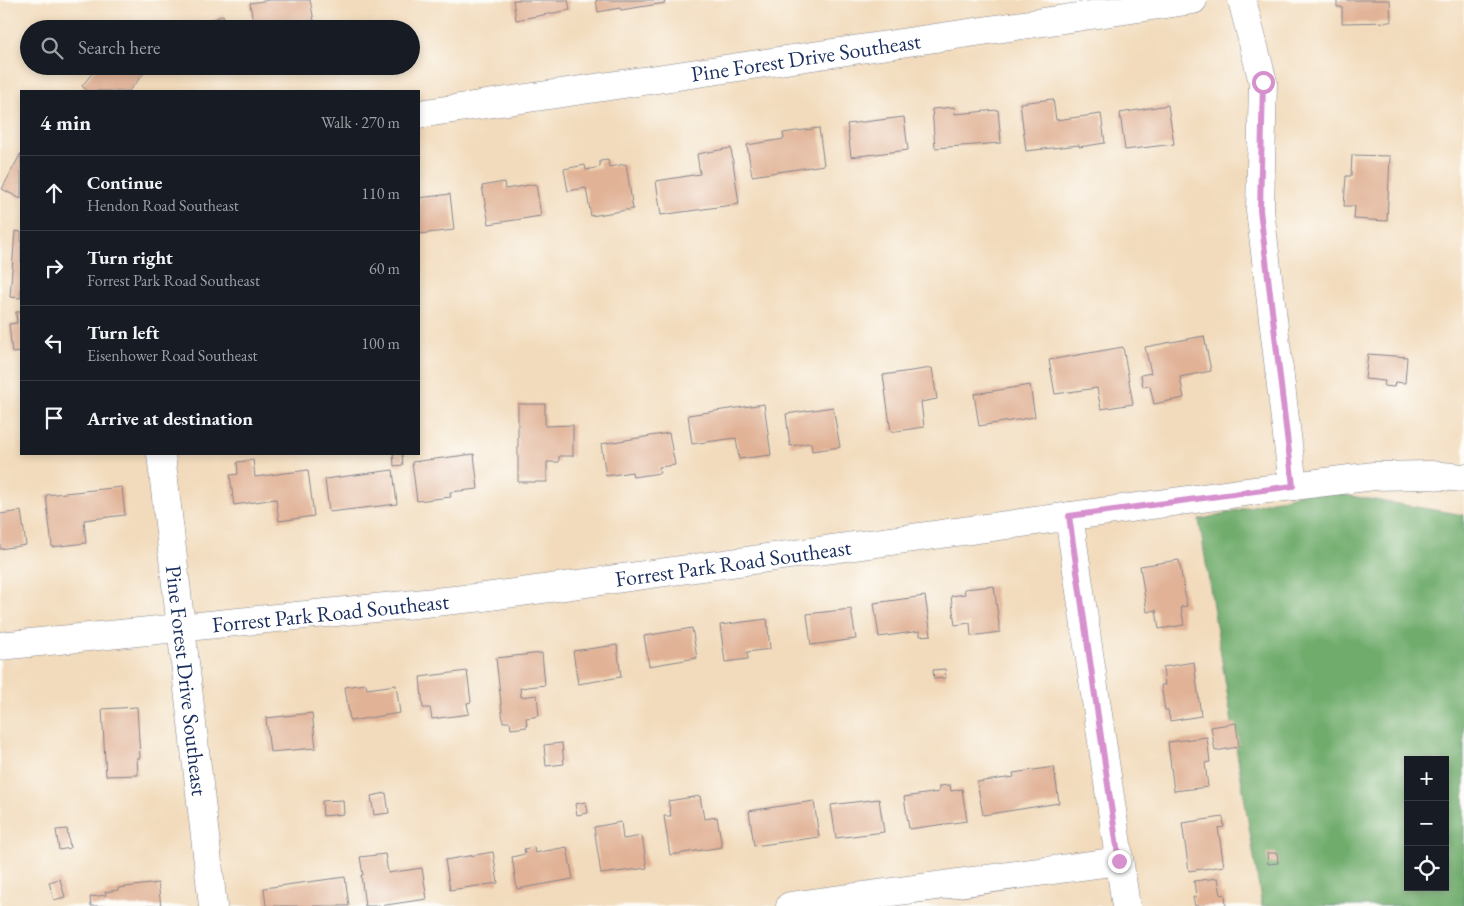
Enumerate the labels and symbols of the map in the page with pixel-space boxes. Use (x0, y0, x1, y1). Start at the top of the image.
street label: Pine Forest Drive Southeast (689, 26, 923, 88)
route start (1252, 71, 1275, 94)
street label: Forrest Park Road Southeast (613, 532, 853, 593)
street label: Pine Forest Drive Southeast (159, 564, 215, 797)
street label: Forrest Park Road Southeast (210, 586, 450, 639)
route end (1108, 850, 1131, 873)

